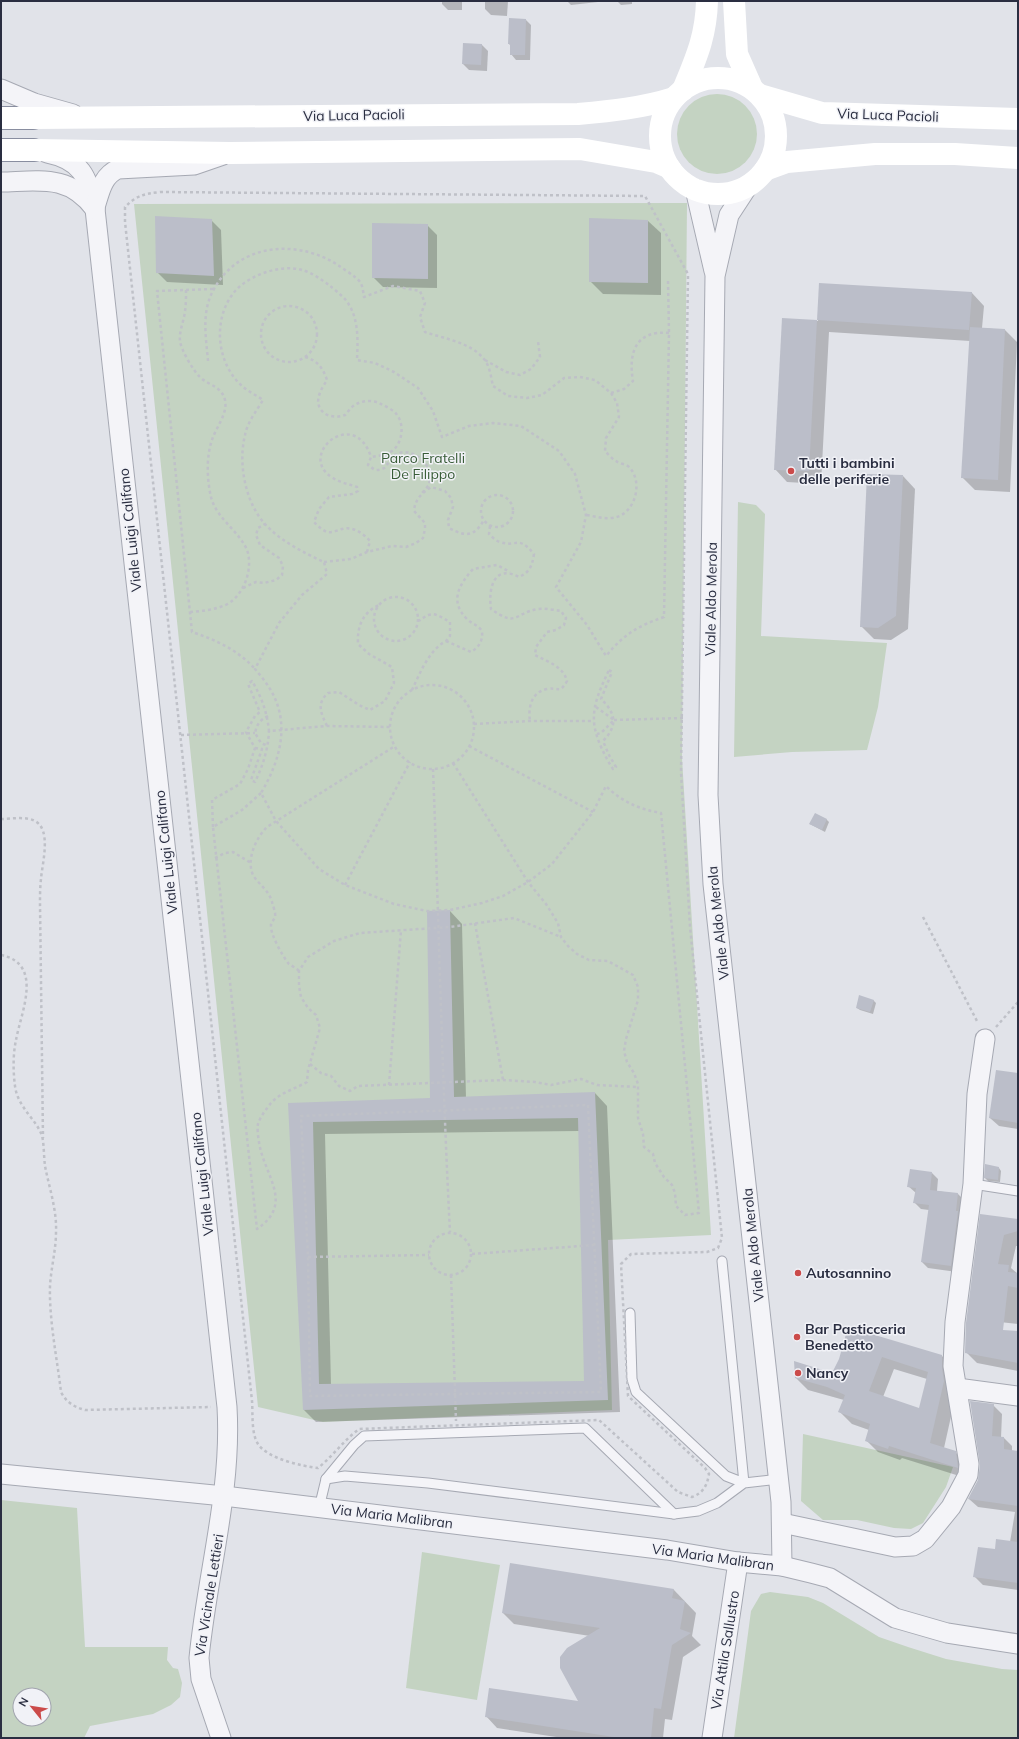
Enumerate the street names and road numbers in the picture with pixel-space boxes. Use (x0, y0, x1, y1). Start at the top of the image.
street label: Via Luca Pacioli (837, 104, 939, 126)
street label: Via Luca Pacioli (303, 105, 405, 125)
street label: Viale Luigi Califano (115, 467, 145, 593)
street label: Viale Aldo Merola (701, 542, 721, 656)
street label: Viale Luigi Califano (151, 789, 181, 915)
street label: Viale Aldo Merola (703, 865, 733, 981)
street label: Viale Luigi Califano (187, 1111, 217, 1237)
street label: Viale Aldo Merola (738, 1187, 768, 1303)
street label: Via Maria Malibran (330, 1500, 454, 1532)
street label: Via Vicinale Lettieri (190, 1532, 228, 1658)
street label: Via Maria Malibran (651, 1540, 775, 1574)
street label: Via Attila Sallustro (707, 1589, 743, 1711)

